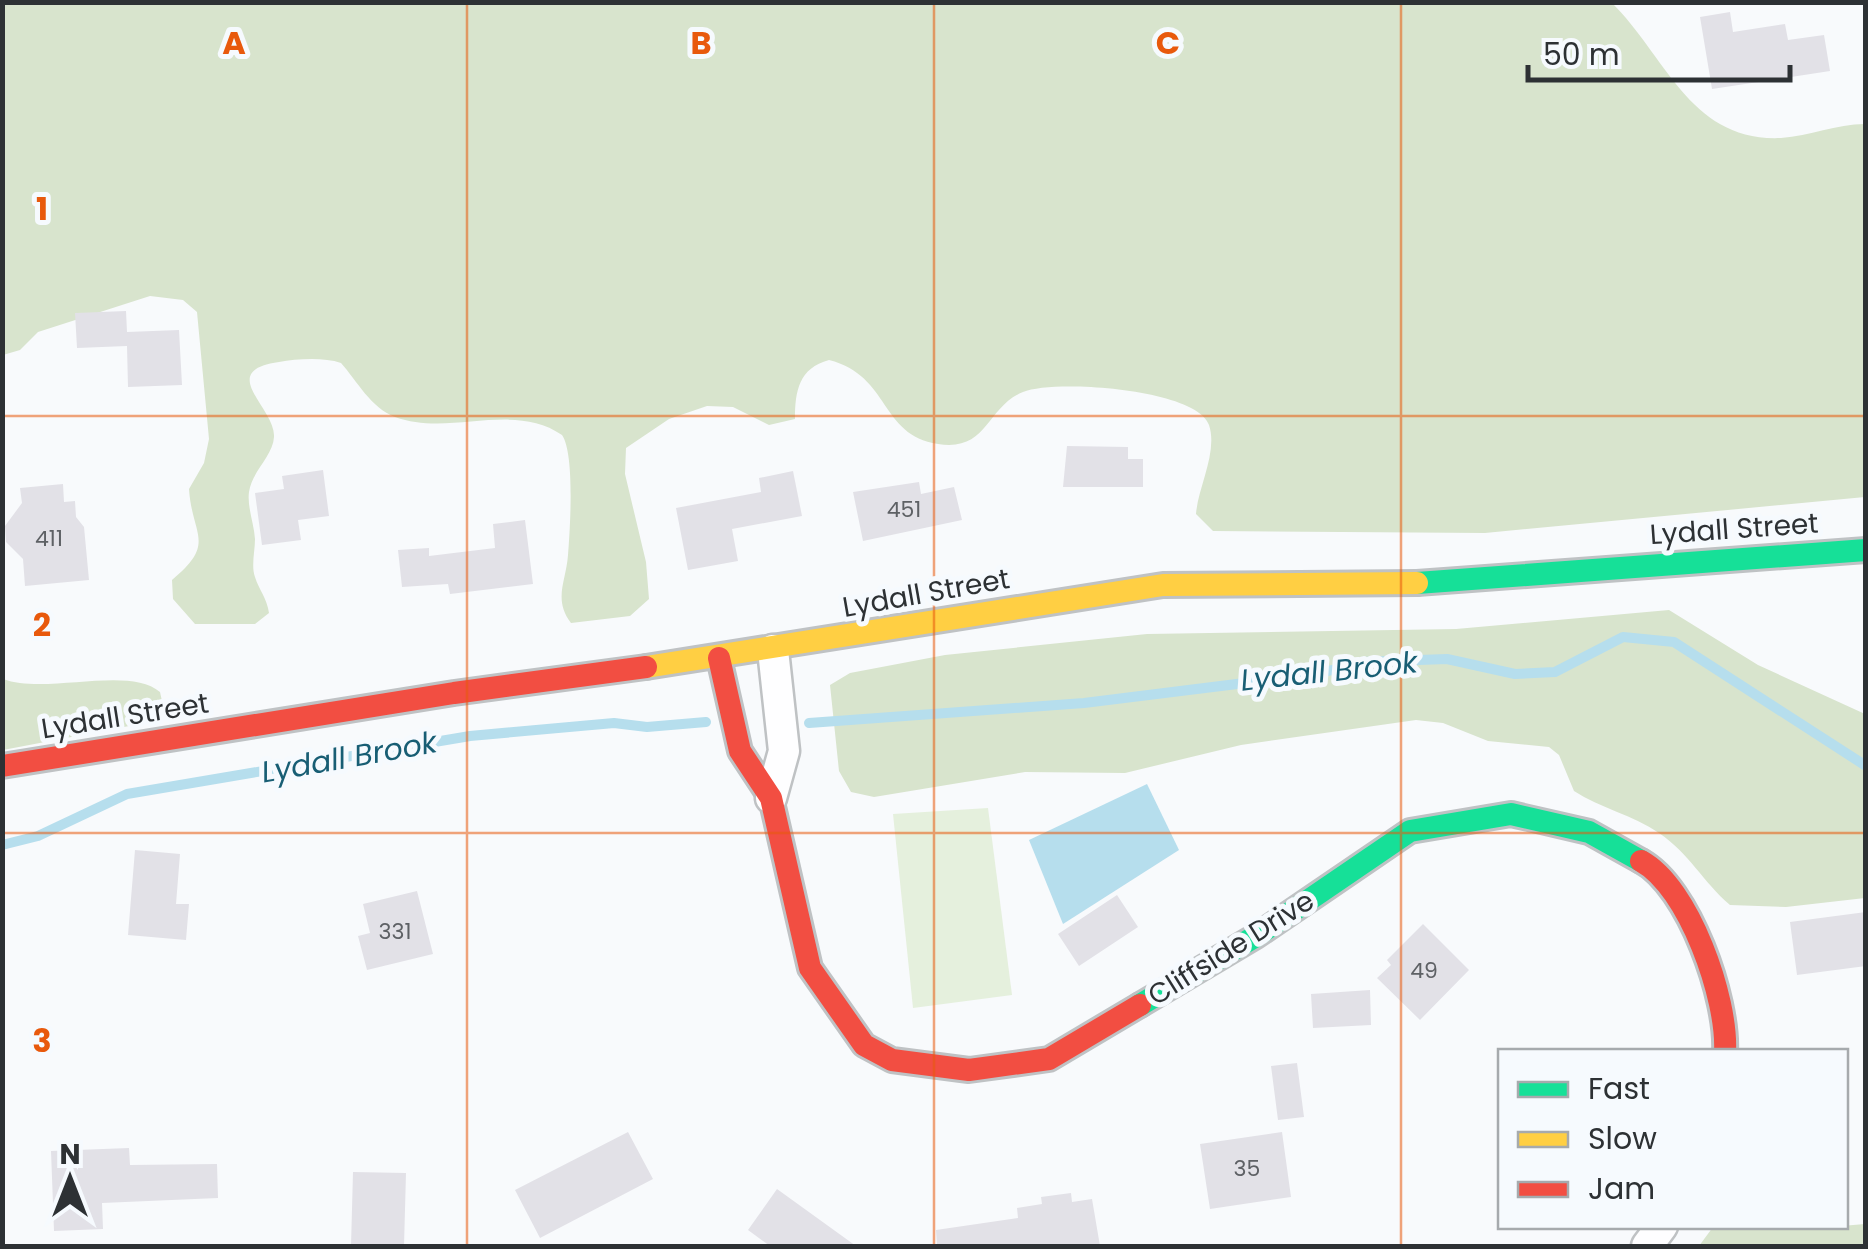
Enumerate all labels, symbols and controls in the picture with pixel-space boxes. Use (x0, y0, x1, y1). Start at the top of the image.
text: A (222, 20, 246, 65)
text: B (690, 20, 712, 65)
text: C (1156, 20, 1180, 65)
scale bar (1528, 20, 1790, 82)
text: 50 m (1543, 33, 1620, 76)
text: 1 (36, 186, 48, 231)
house number: 451 (887, 494, 921, 525)
street label: Lydall Street (1648, 504, 1820, 554)
house number: 411 (35, 523, 63, 554)
street label: Lydall Street (839, 559, 1013, 627)
text: 2 (33, 602, 51, 647)
water label: Lydall Brook (1238, 640, 1421, 702)
street label: Lydall Street (39, 684, 211, 748)
water label: Lydall Brook (258, 720, 442, 794)
street label: Cliffside Drive (1140, 881, 1322, 1015)
house number: 331 (379, 916, 411, 947)
house number: 49 (1410, 955, 1438, 986)
text: 3 (32, 1018, 52, 1063)
legend (1498, 1049, 1848, 1229)
text: Fast (1588, 1067, 1650, 1110)
text: Slow (1588, 1117, 1657, 1160)
north arrow (20, 1129, 120, 1229)
text: N (59, 1135, 81, 1174)
house number: 35 (1234, 1153, 1260, 1184)
text: Jam (1588, 1167, 1655, 1210)

